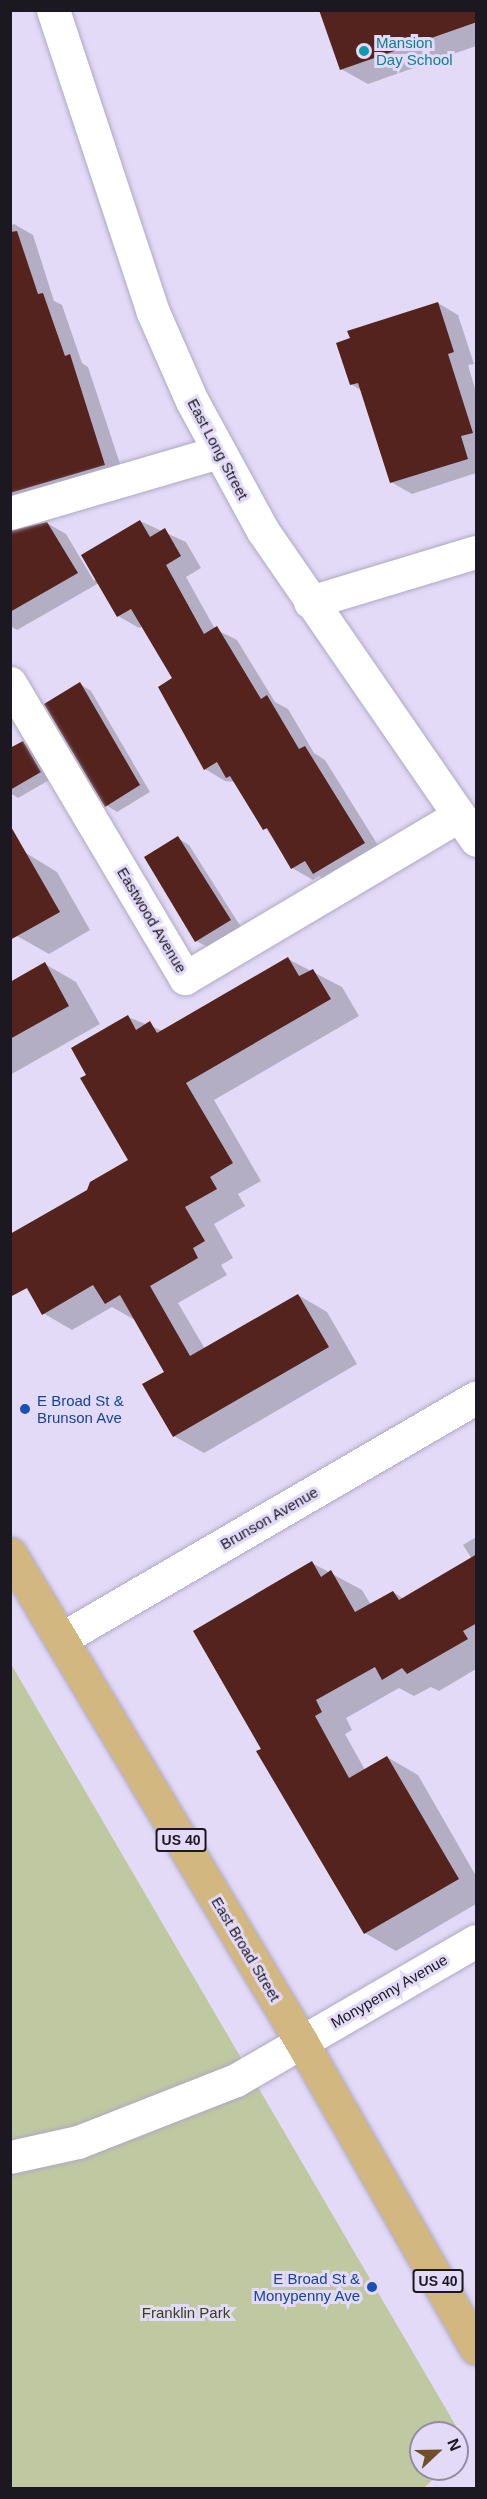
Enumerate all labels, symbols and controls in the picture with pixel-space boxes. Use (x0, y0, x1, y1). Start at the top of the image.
place label: Mansion Day School (376, 33, 453, 68)
marker: Mansion Day School (357, 44, 371, 58)
street label: East Long Street (184, 395, 252, 503)
street label: Eastwood Avenue (113, 864, 191, 976)
place label: E Broad St & Brunson Ave (37, 1391, 124, 1426)
marker: E Broad St & Brunson Ave (18, 1402, 32, 1416)
street label: Brunson Avenue (217, 1483, 321, 1553)
road number: US 40 (156, 1829, 207, 1851)
street label: East Broad Street (208, 1894, 284, 2004)
street label: Monypenny Avenue (327, 1950, 451, 2032)
place label: E Broad St & Monypenny Ave (253, 2269, 360, 2304)
road number: US 40 (412, 2270, 464, 2292)
marker: E Broad St & Monypenny Ave (365, 2280, 379, 2294)
park label: Franklin Park (142, 2304, 230, 2322)
north arrow (409, 2421, 469, 2481)
text: N (444, 2436, 464, 2453)

